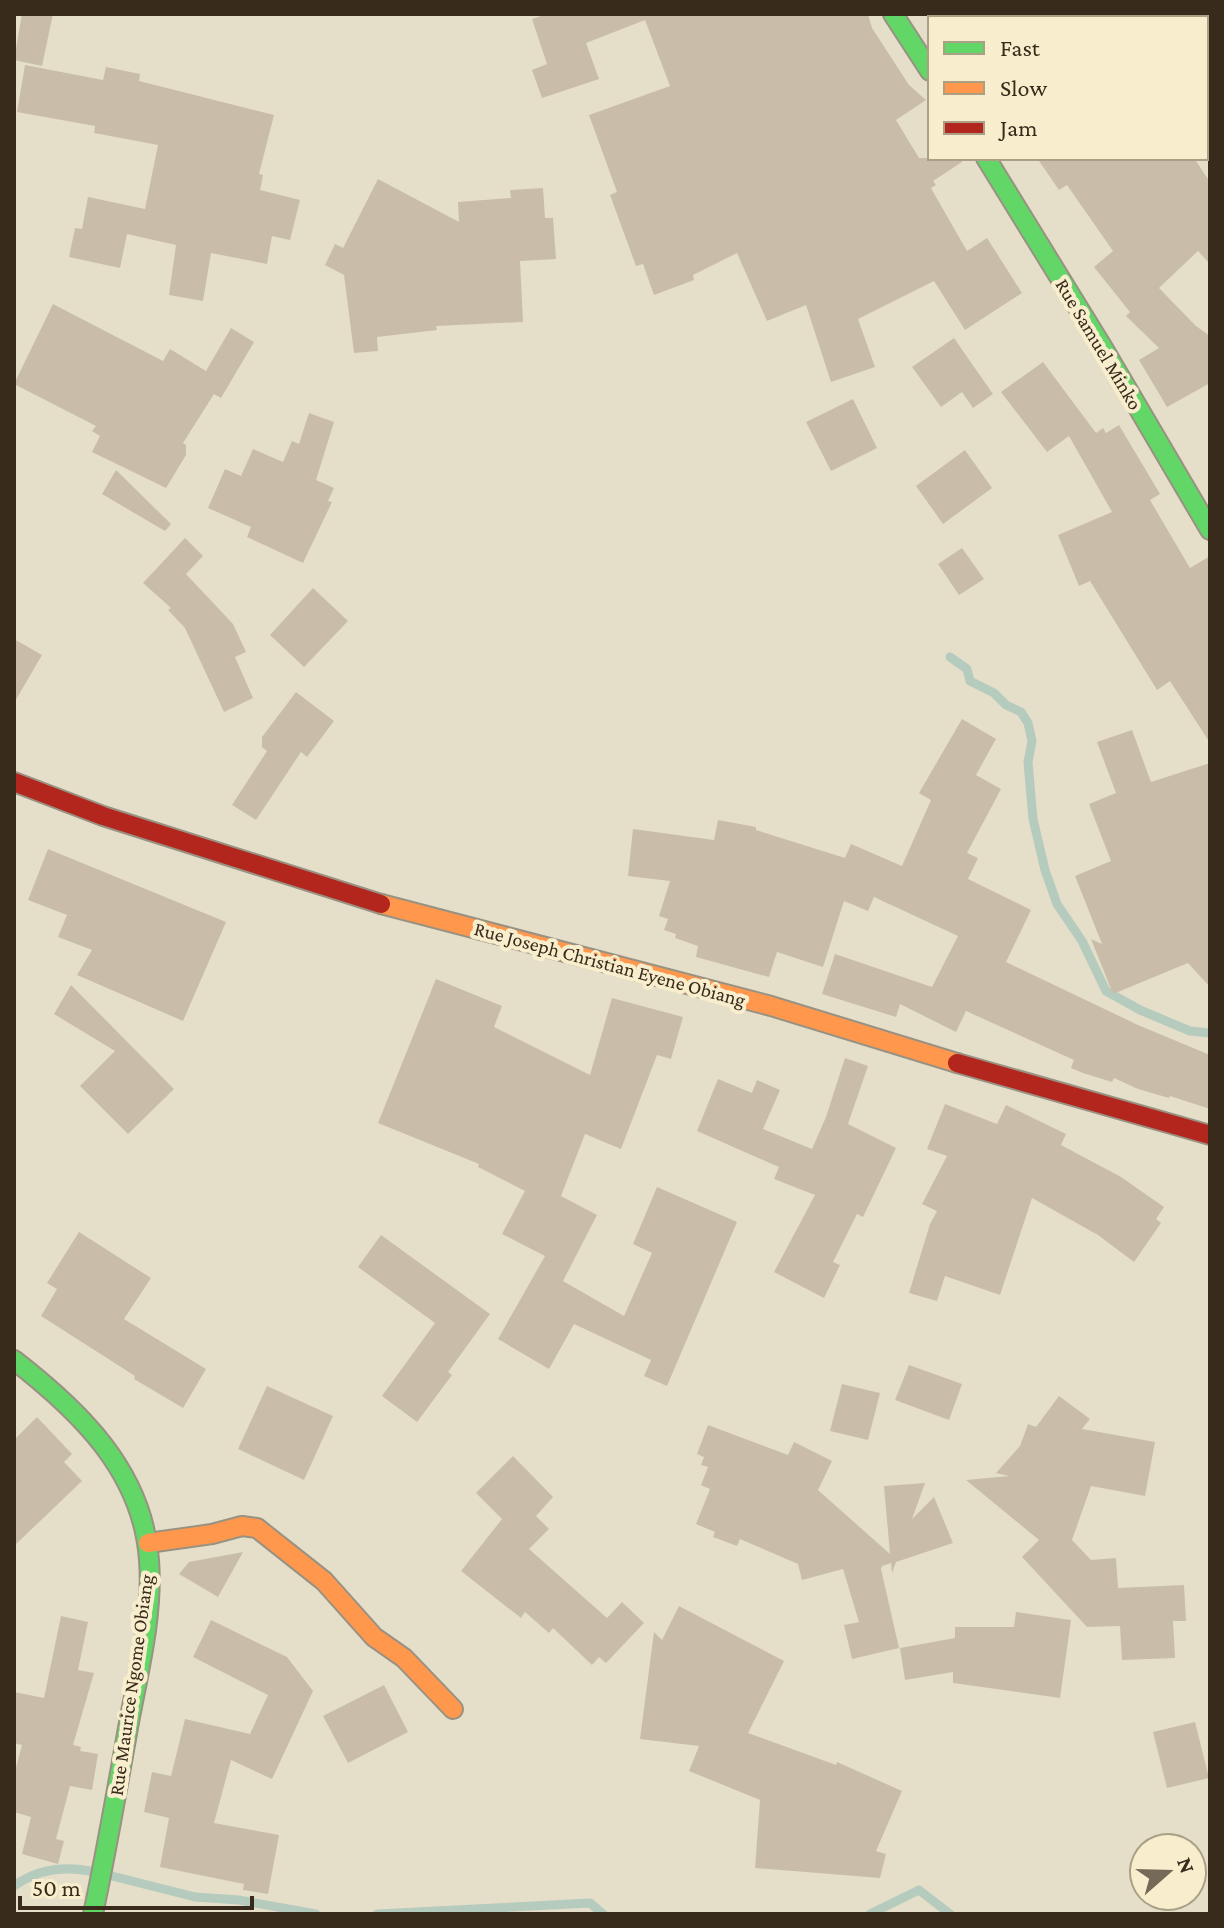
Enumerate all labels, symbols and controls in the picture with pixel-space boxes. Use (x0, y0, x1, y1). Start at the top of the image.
legend (928, 16, 1208, 160)
text: Fast (1000, 34, 1041, 61)
text: Slow (1000, 74, 1047, 101)
text: Jam (998, 114, 1038, 141)
street label: Rue Samuel Minko (1051, 274, 1147, 414)
street label: Rue Joseph Christian Eyene Obiang (472, 917, 748, 1012)
street label: Rue Maurice Ngome Obiang (105, 1573, 158, 1797)
north arrow (1128, 1832, 1208, 1912)
text: N (1172, 1854, 1201, 1877)
scale bar (20, 1860, 252, 1910)
text: 50 m (32, 1874, 81, 1901)

